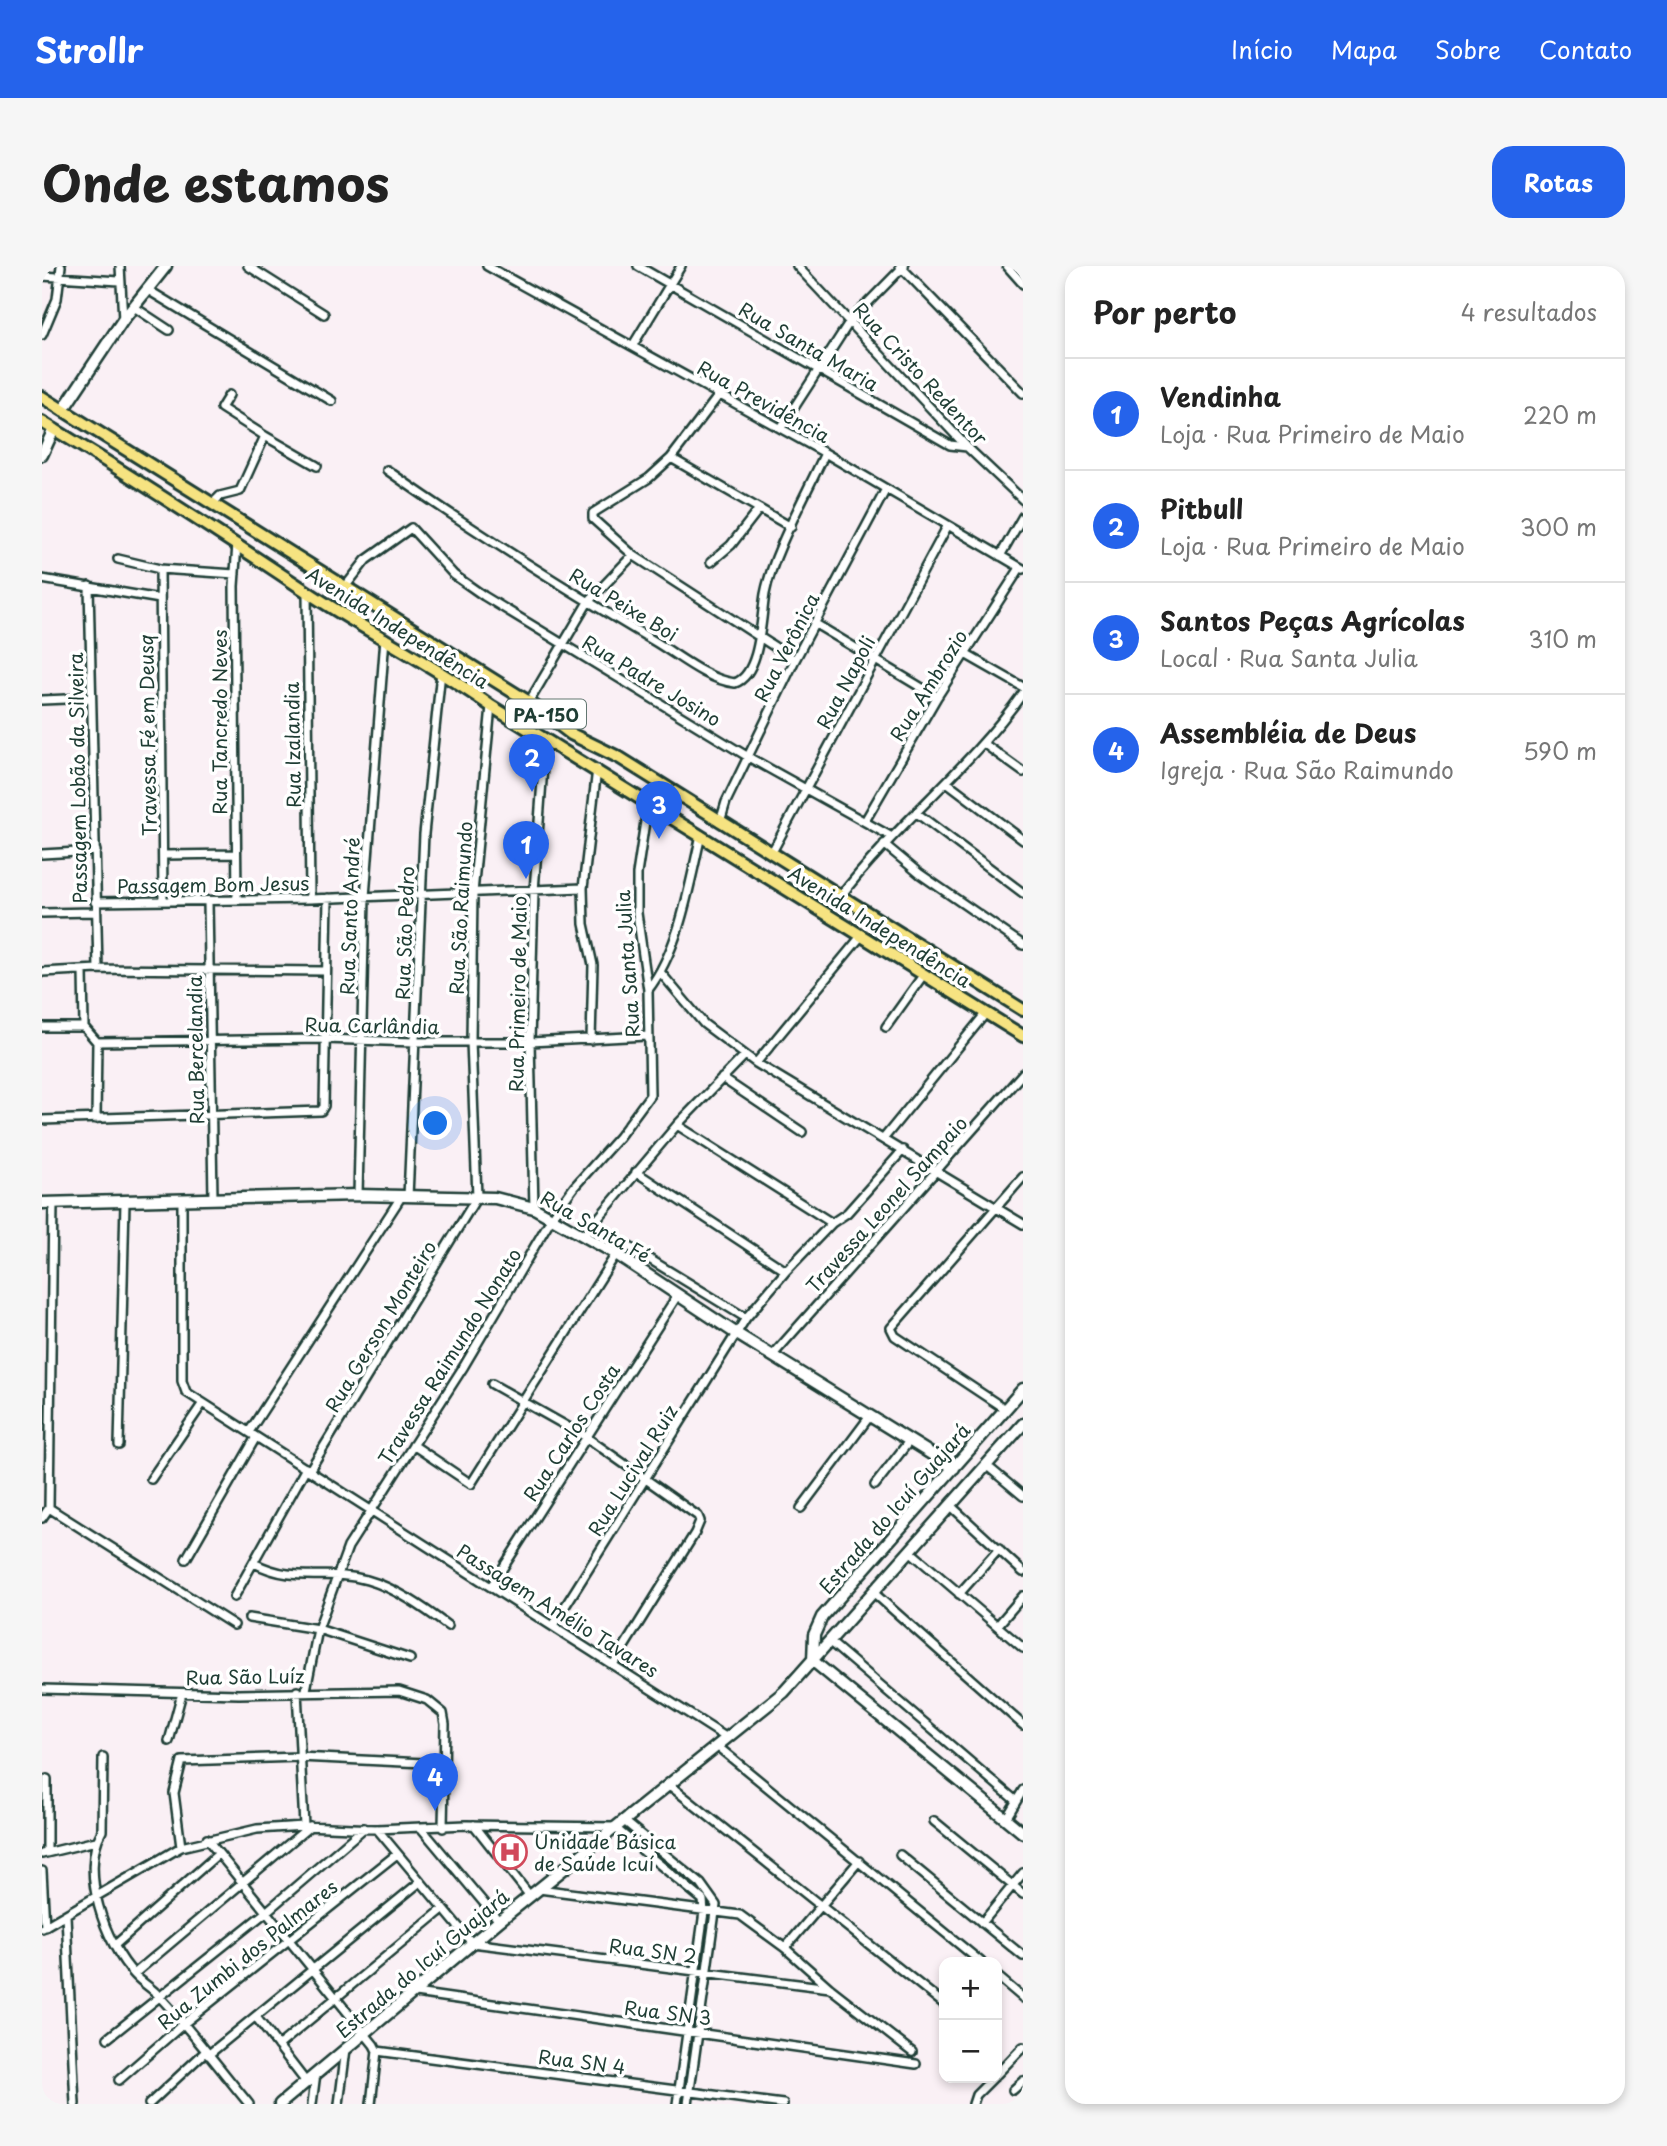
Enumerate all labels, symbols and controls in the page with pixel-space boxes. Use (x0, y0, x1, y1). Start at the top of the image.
text: Strollr (35, 24, 144, 74)
text: Início (1231, 31, 1293, 67)
text: Mapa (1331, 31, 1397, 67)
text: Sobre (1435, 31, 1501, 67)
text: Contato (1539, 31, 1632, 67)
text: Onde estamos (42, 145, 389, 219)
button: Rotas (1492, 146, 1625, 218)
text: Por perto (1093, 289, 1236, 334)
text: 4 resultados (1461, 294, 1597, 329)
street label: Rua Santa Maria (734, 295, 884, 397)
street label: Rua Cristo Redentor (847, 295, 995, 451)
street label: Rua Previdência (693, 353, 835, 449)
text: Vendinha (1160, 377, 1281, 416)
text: 1 (1111, 397, 1122, 432)
text: 220 m (1523, 397, 1597, 432)
text: Loja · Rua Primeiro de Maio (1160, 416, 1465, 451)
text: Pitbull (1160, 489, 1243, 528)
text: 2 (1108, 509, 1124, 544)
text: 300 m (1520, 509, 1597, 544)
text: Loja · Rua Primeiro de Maio (1160, 528, 1465, 563)
street label: Avenida Independência (301, 559, 495, 695)
street label: Rua Peixe Boi (564, 560, 684, 648)
street label: Rua Verônica (747, 588, 826, 706)
text: Santos Peças Agrícolas (1160, 601, 1465, 640)
text: 3 (1108, 621, 1124, 656)
text: 310 m (1528, 621, 1597, 656)
street label: Rua Ambrozio (882, 624, 974, 746)
street label: Rua Padre Josino (577, 628, 727, 732)
street label: Rua Tancredo Neves (205, 629, 233, 815)
street label: Rua Napoli (809, 631, 881, 733)
street label: Travessa Fé em Deusq (131, 634, 163, 836)
text: Local · Rua Santa Julia (1160, 640, 1418, 675)
street label: Passagem Lobão da Silveira (61, 652, 93, 904)
street label: Rua Izalandia (277, 682, 307, 808)
road number: PA-150 (506, 700, 586, 728)
text: Assembléia de Deus (1160, 713, 1416, 752)
text: 4 (1108, 733, 1124, 768)
text: 590 m (1523, 733, 1597, 768)
pin: 2 (509, 734, 555, 792)
text: Igreja · Rua São Raimundo (1160, 752, 1454, 787)
pin: 3 (636, 781, 682, 839)
street label: Rua São Raimundo (441, 821, 479, 995)
pin: 1 (503, 821, 549, 879)
street label: Rua Santo André (332, 837, 366, 995)
street label: Avenida Independência (783, 858, 977, 994)
street label: Rua São Pedro (388, 866, 420, 1000)
street label: Passagem Bom Jesus (117, 868, 310, 900)
street label: Rua Santa Julia (608, 889, 646, 1039)
street label: Rua Primeiro de Maio (501, 896, 533, 1092)
street label: Rua Bercelandia (180, 975, 210, 1125)
street label: Rua Carlândia (305, 1010, 440, 1040)
your location (418, 1106, 452, 1140)
street label: Travessa Leonel Sampaio (799, 1109, 973, 1299)
street label: Rua Santa Fé (536, 1183, 656, 1269)
street label: Rua Gerson Monteiro (318, 1235, 442, 1417)
street label: Travessa Raimundo Nonato (371, 1242, 527, 1470)
street label: Rua Carlos Costa (516, 1357, 626, 1506)
street label: Rua Lucival Ruiz (580, 1399, 684, 1541)
street label: Estrada do Icuí Guajará (812, 1416, 976, 1600)
street label: Passagem Amélio Tavares (452, 1536, 664, 1684)
street label: Rua São Luíz (185, 1661, 305, 1691)
pin: 4 (412, 1753, 458, 1811)
place label: Unidade Básica de Saúde Icuí (534, 1827, 676, 1877)
hospital icon: Unidade Básica de Saúde Icuí (491, 1833, 529, 1871)
street label: Rua Zumbi dos Palmares (151, 1873, 343, 2035)
street label: Estrada do Icuí Guajará (329, 1882, 515, 2044)
street label: Rua SN 2 (608, 1931, 698, 1969)
map controls (939, 1957, 1002, 2083)
button: + (939, 1957, 1002, 2020)
street label: Rua SN 3 (623, 1993, 713, 2031)
button: − (939, 2020, 1002, 2083)
street label: Rua SN 4 (537, 2042, 627, 2080)

